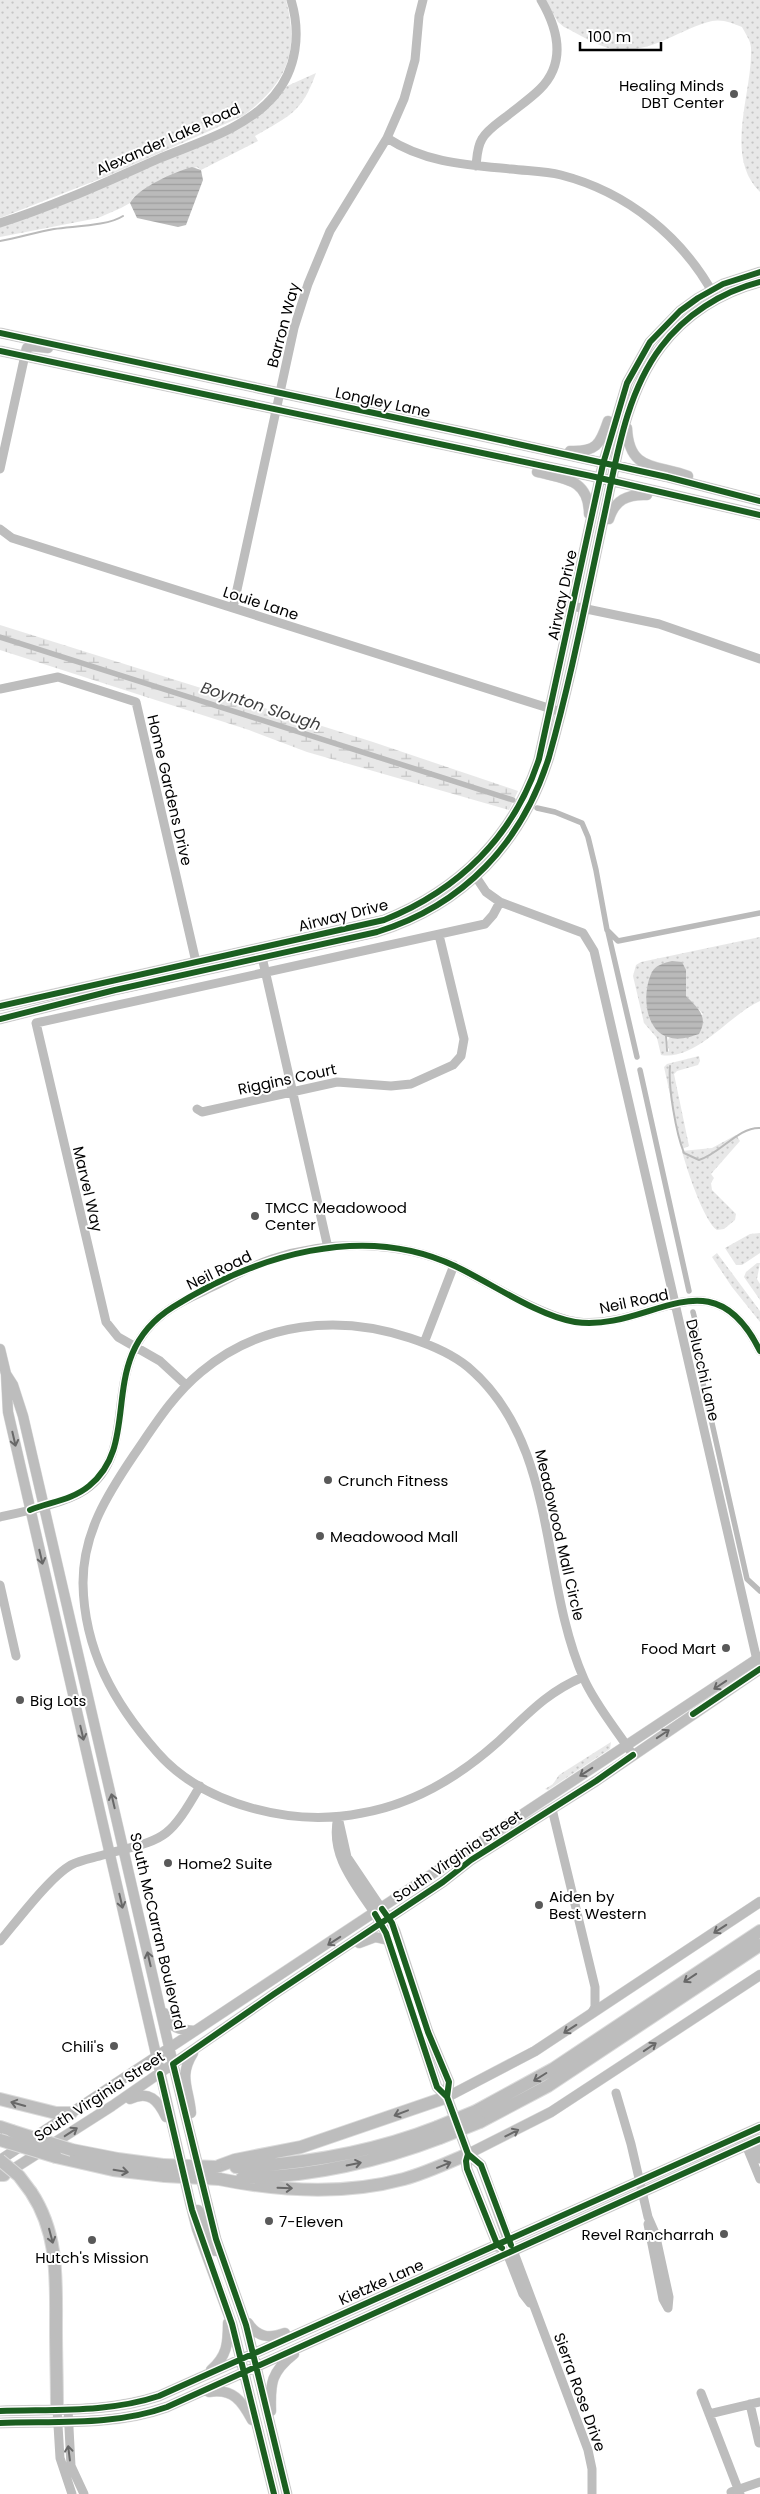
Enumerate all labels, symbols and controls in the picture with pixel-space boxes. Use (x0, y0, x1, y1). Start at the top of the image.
scale bar (580, 20, 661, 52)
text: 100 m (588, 26, 631, 47)
place label: Healing Minds DBT Center (619, 75, 724, 113)
marker: Healing Minds DBT Center (728, 88, 740, 100)
street label: Alexander Lake Road (93, 98, 243, 180)
street label: Barron Way (262, 280, 305, 370)
street label: Longley Lane (333, 382, 433, 422)
street label: Airway Drive (542, 548, 582, 642)
street label: Louie Lane (221, 581, 301, 625)
water label: Boynton Slough (198, 676, 324, 736)
street label: Home Gardens Drive (142, 712, 198, 868)
street label: Airway Drive (296, 894, 390, 936)
street label: Riggins Court (236, 1058, 338, 1100)
street label: Marvel Way (68, 1144, 108, 1234)
place label: TMCC Meadowood Center (265, 1197, 407, 1235)
marker: TMCC Meadowood Center (249, 1210, 261, 1222)
street label: Neil Road (183, 1245, 255, 1295)
street label: Neil Road (597, 1283, 671, 1319)
street label: Delucchi Lane (681, 1317, 725, 1423)
one-way arrow (10, 1431, 19, 1447)
street label: Meadowood Mall Circle (530, 1447, 590, 1623)
place label: Crunch Fitness (338, 1470, 449, 1491)
marker: Crunch Fitness (322, 1474, 334, 1486)
place label: Meadowood Mall (330, 1526, 458, 1547)
marker: Meadowood Mall (314, 1530, 326, 1542)
one-way arrow (37, 1549, 46, 1565)
place label: Food Mart (641, 1638, 716, 1659)
marker: Food Mart (720, 1642, 732, 1654)
one-way arrow (713, 1680, 727, 1690)
place label: Big Lots (30, 1690, 87, 1711)
marker: Big Lots (14, 1694, 26, 1706)
one-way arrow (78, 1724, 87, 1740)
one-way arrow (656, 1729, 670, 1740)
one-way arrow (579, 1767, 593, 1777)
one-way arrow (108, 1793, 117, 1809)
street label: South Virginia Street (388, 1805, 526, 1907)
street label: South McCarran Boulevard (125, 1831, 191, 2031)
place label: Home2 Suite (178, 1853, 272, 1874)
marker: Home2 Suite (162, 1857, 174, 1869)
place label: Aiden by Best Western (549, 1886, 647, 1924)
one-way arrow (117, 1892, 126, 1908)
marker: Aiden by Best Western (533, 1899, 545, 1911)
one-way arrow (713, 1925, 727, 1935)
one-way arrow (327, 1936, 341, 1946)
one-way arrow (144, 1952, 153, 1968)
one-way arrow (684, 1973, 698, 1983)
one-way arrow (563, 2024, 577, 2034)
place label: Chili's (62, 2036, 104, 2057)
marker: Chili's (108, 2040, 120, 2052)
one-way arrow (643, 2042, 657, 2052)
street label: South Virginia Street (30, 2046, 168, 2146)
one-way arrow (533, 2072, 547, 2082)
one-way arrow (10, 2099, 26, 2109)
one-way arrow (394, 2109, 410, 2118)
one-way arrow (63, 2127, 77, 2137)
one-way arrow (505, 2128, 520, 2138)
one-way arrow (346, 2159, 362, 2168)
one-way arrow (436, 2159, 451, 2169)
one-way arrow (112, 2166, 128, 2176)
one-way arrow (276, 2183, 292, 2193)
place label: 7-Eleven (279, 2211, 343, 2232)
marker: 7-Eleven (263, 2215, 275, 2227)
place label: Revel Rancharrah (582, 2224, 714, 2245)
one-way arrow (46, 2228, 56, 2244)
marker: Revel Rancharrah (718, 2228, 730, 2240)
marker: Hutch's Mission (86, 2234, 98, 2246)
place label: Hutch's Mission (35, 2247, 149, 2268)
street label: Kietzke Lane (335, 2254, 427, 2310)
street label: Sierra Rose Drive (549, 2330, 611, 2454)
one-way arrow (64, 2445, 74, 2461)

